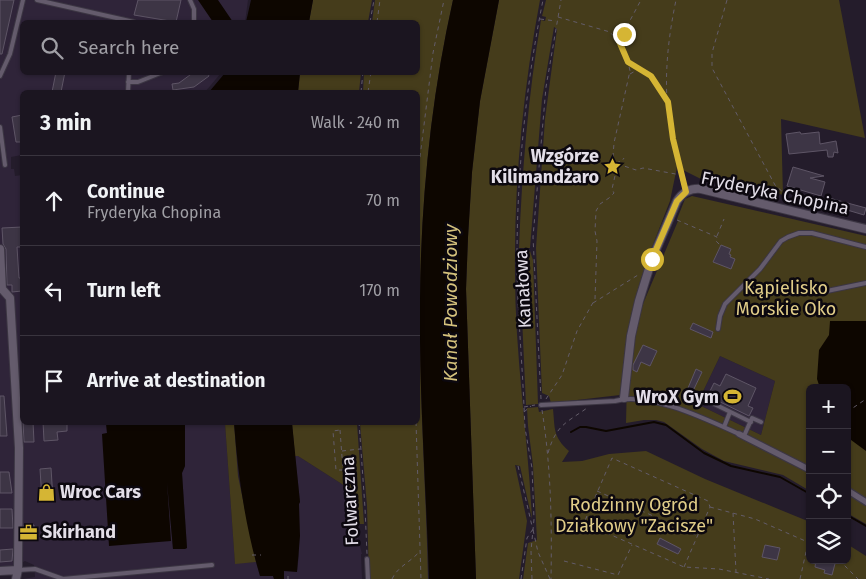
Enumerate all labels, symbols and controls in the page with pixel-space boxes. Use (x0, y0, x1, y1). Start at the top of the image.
search box (20, 20, 420, 75)
route end (613, 23, 636, 46)
icon: search (38, 34, 66, 62)
text: Search here (78, 36, 179, 59)
text: 3 min (40, 110, 92, 136)
text: Walk · 240 m (311, 113, 400, 132)
place label: Wzgórze Kilimandżaro (491, 145, 599, 188)
place icon: Wzgórze Kilimandżaro (603, 156, 623, 176)
street label: Fryderyka Chopina (699, 167, 851, 219)
text: Continue (87, 180, 165, 203)
icon: ahead (40, 187, 68, 215)
text: 70 m (366, 191, 400, 210)
text: Fryderyka Chopina (87, 203, 221, 222)
water label: Kanał Powodziowy (439, 223, 462, 382)
route start (641, 248, 664, 271)
street label: Kanałowa (510, 249, 536, 329)
icon: left (40, 277, 68, 305)
park label: Kąpielisko Morskie Oko (736, 277, 836, 320)
text: Turn left (87, 279, 161, 302)
text: 170 m (359, 281, 400, 300)
icon: arrive (40, 367, 68, 395)
text: Arrive at destination (87, 369, 266, 392)
map controls (806, 384, 851, 564)
button: + (806, 384, 851, 429)
place label: WroX Gym (636, 386, 719, 408)
sports icon: WroX Gym (723, 387, 743, 407)
button: − (806, 429, 851, 474)
street label: Folwarczna (337, 456, 363, 546)
button: locate (806, 474, 851, 519)
place label: Wroc Cars (60, 481, 141, 503)
shop icon: Wroc Cars (36, 482, 56, 502)
park label: Rodzinny Ogród Działkowy "Zacisze" (555, 494, 713, 537)
button: layers (806, 519, 851, 564)
place label: Skirhand (42, 521, 116, 543)
office icon: Skirhand (18, 522, 38, 542)

